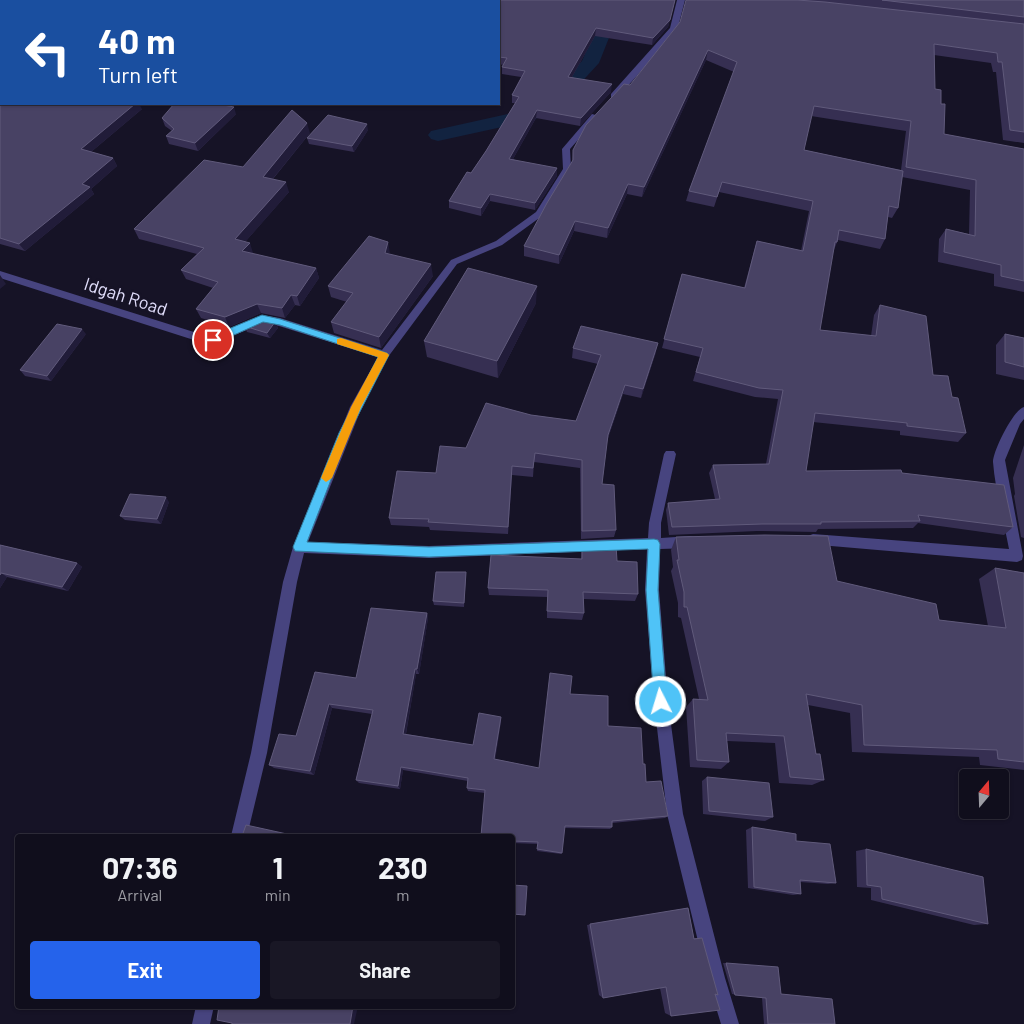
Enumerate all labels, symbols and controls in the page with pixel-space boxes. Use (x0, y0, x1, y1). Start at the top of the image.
text: 40 m (98, 19, 175, 61)
icon: left (15, 20, 80, 85)
text: Turn left (98, 61, 178, 87)
street label: Idgah Road (82, 272, 170, 320)
pin (192, 319, 234, 361)
icon: arrive (199, 326, 227, 354)
position arrow (634, 675, 686, 727)
north arrow (959, 769, 1009, 819)
map controls (959, 769, 1009, 819)
text: 07:36 (102, 849, 178, 885)
text: 1 (272, 849, 283, 885)
text: 230 (378, 849, 428, 885)
text: Arrival (118, 885, 162, 904)
text: min (265, 885, 291, 904)
text: m (396, 885, 409, 904)
button: Exit (30, 941, 260, 999)
button: Share (270, 941, 500, 999)

